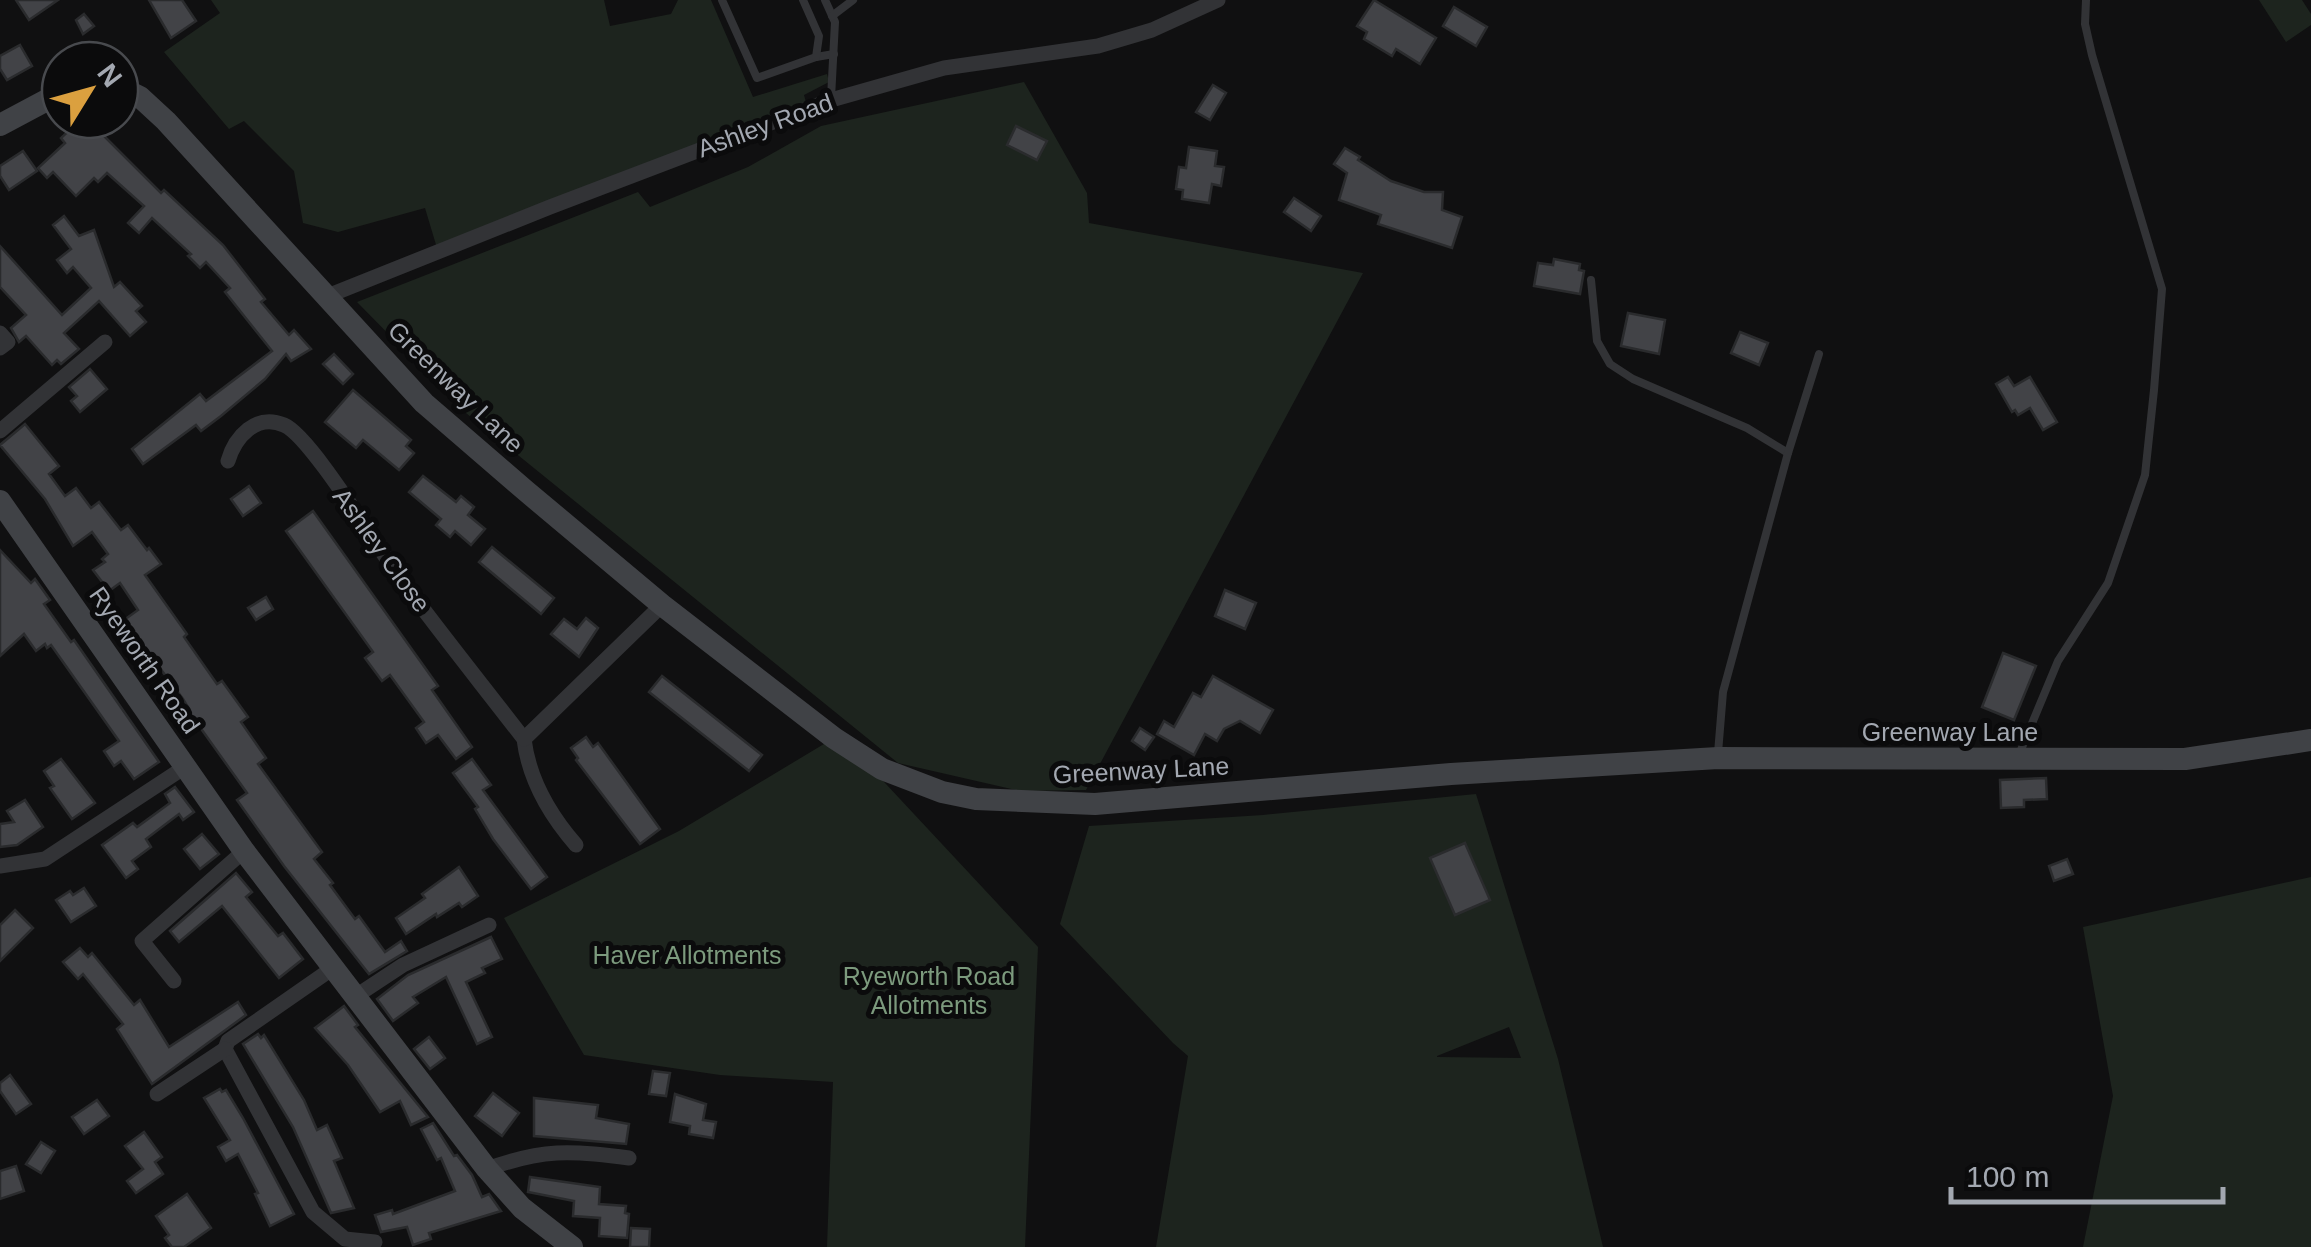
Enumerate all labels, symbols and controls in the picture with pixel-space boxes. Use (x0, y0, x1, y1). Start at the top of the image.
north arrow (40, 40, 140, 140)
text: N (91, 58, 128, 93)
street label: Ashley Road (694, 88, 836, 162)
street label: Greenway Lane (383, 316, 529, 458)
street label: Ashley Close (328, 483, 436, 617)
street label: Ryeworth Road (84, 581, 206, 739)
street label: Greenway Lane (1862, 718, 2038, 746)
street label: Greenway Lane (1052, 751, 1230, 789)
park label: Haver Allotments (593, 941, 781, 969)
park label: Ryeworth Road Allotments (843, 962, 1015, 1019)
scale bar (1951, 1142, 2224, 1204)
text: 100 m (1966, 1160, 2049, 1193)

